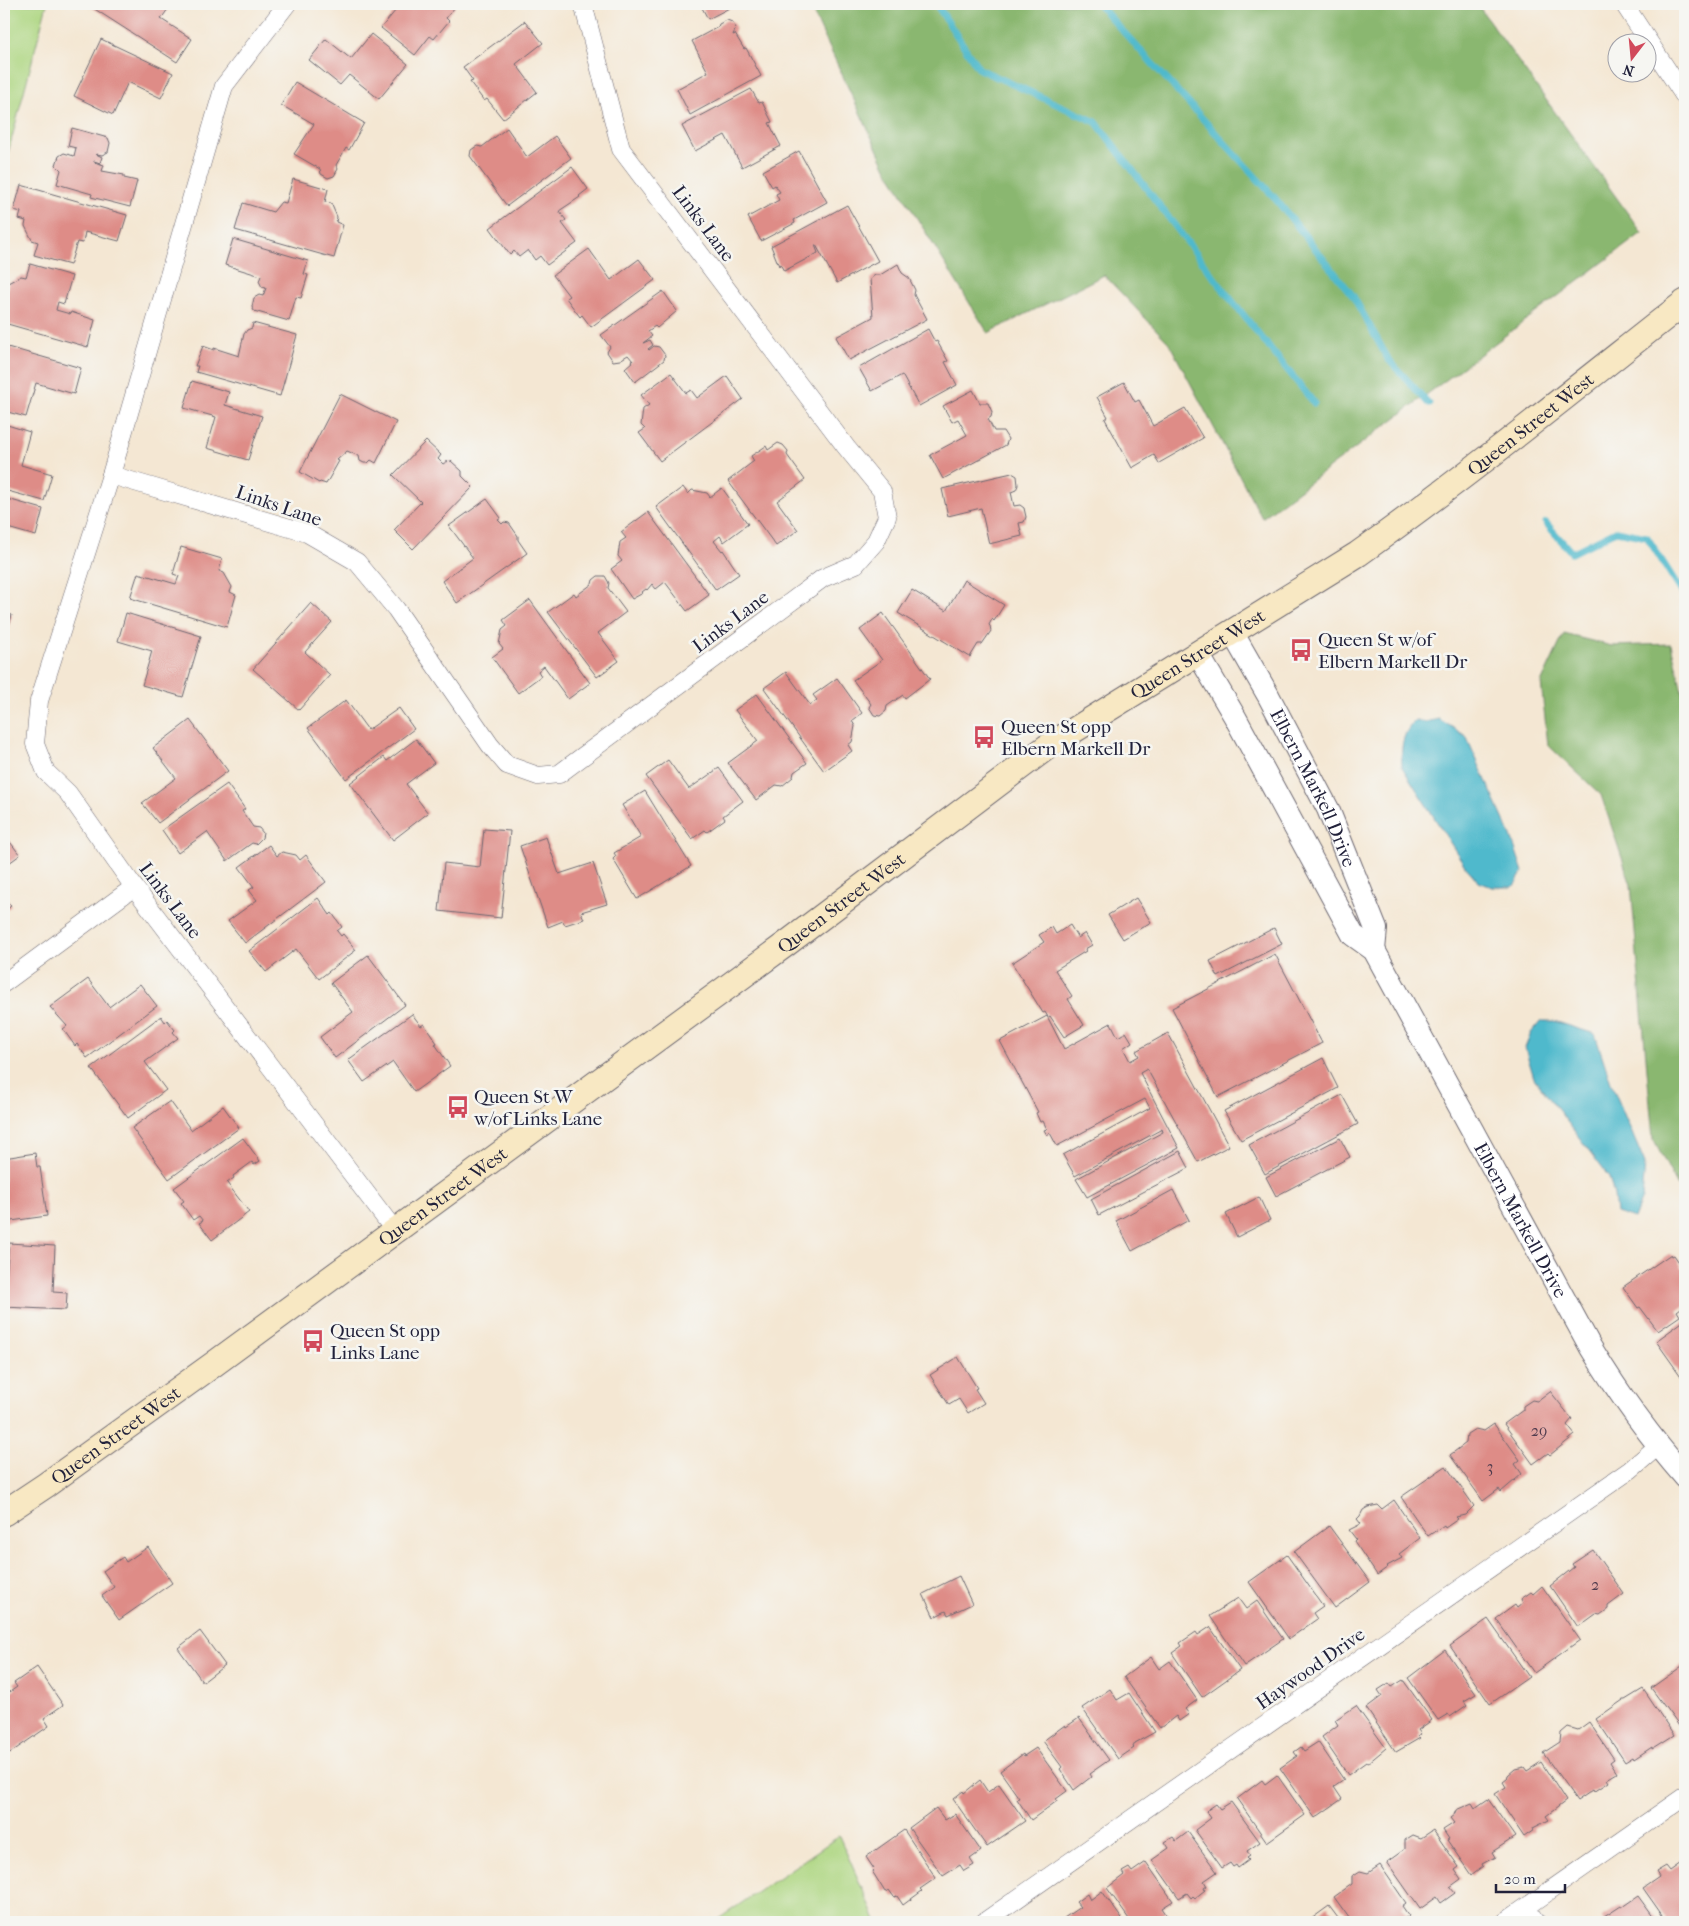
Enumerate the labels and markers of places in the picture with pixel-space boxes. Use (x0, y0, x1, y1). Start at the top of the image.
place label: Queen St w/of Elbern Markell Dr (1318, 629, 1468, 673)
bus stop icon: Queen St w/of Elbern Markell Dr (1288, 637, 1314, 663)
place label: Queen St opp Elbern Markell Dr (1001, 716, 1151, 760)
bus stop icon: Queen St opp Elbern Markell Dr (971, 724, 997, 750)
place label: Queen St W w/of Links Lane (473, 1086, 602, 1130)
bus stop icon: Queen St W w/of Links Lane (445, 1094, 471, 1120)
place label: Queen St opp Links Lane (330, 1320, 440, 1364)
bus stop icon: Queen St opp Links Lane (300, 1328, 326, 1354)

